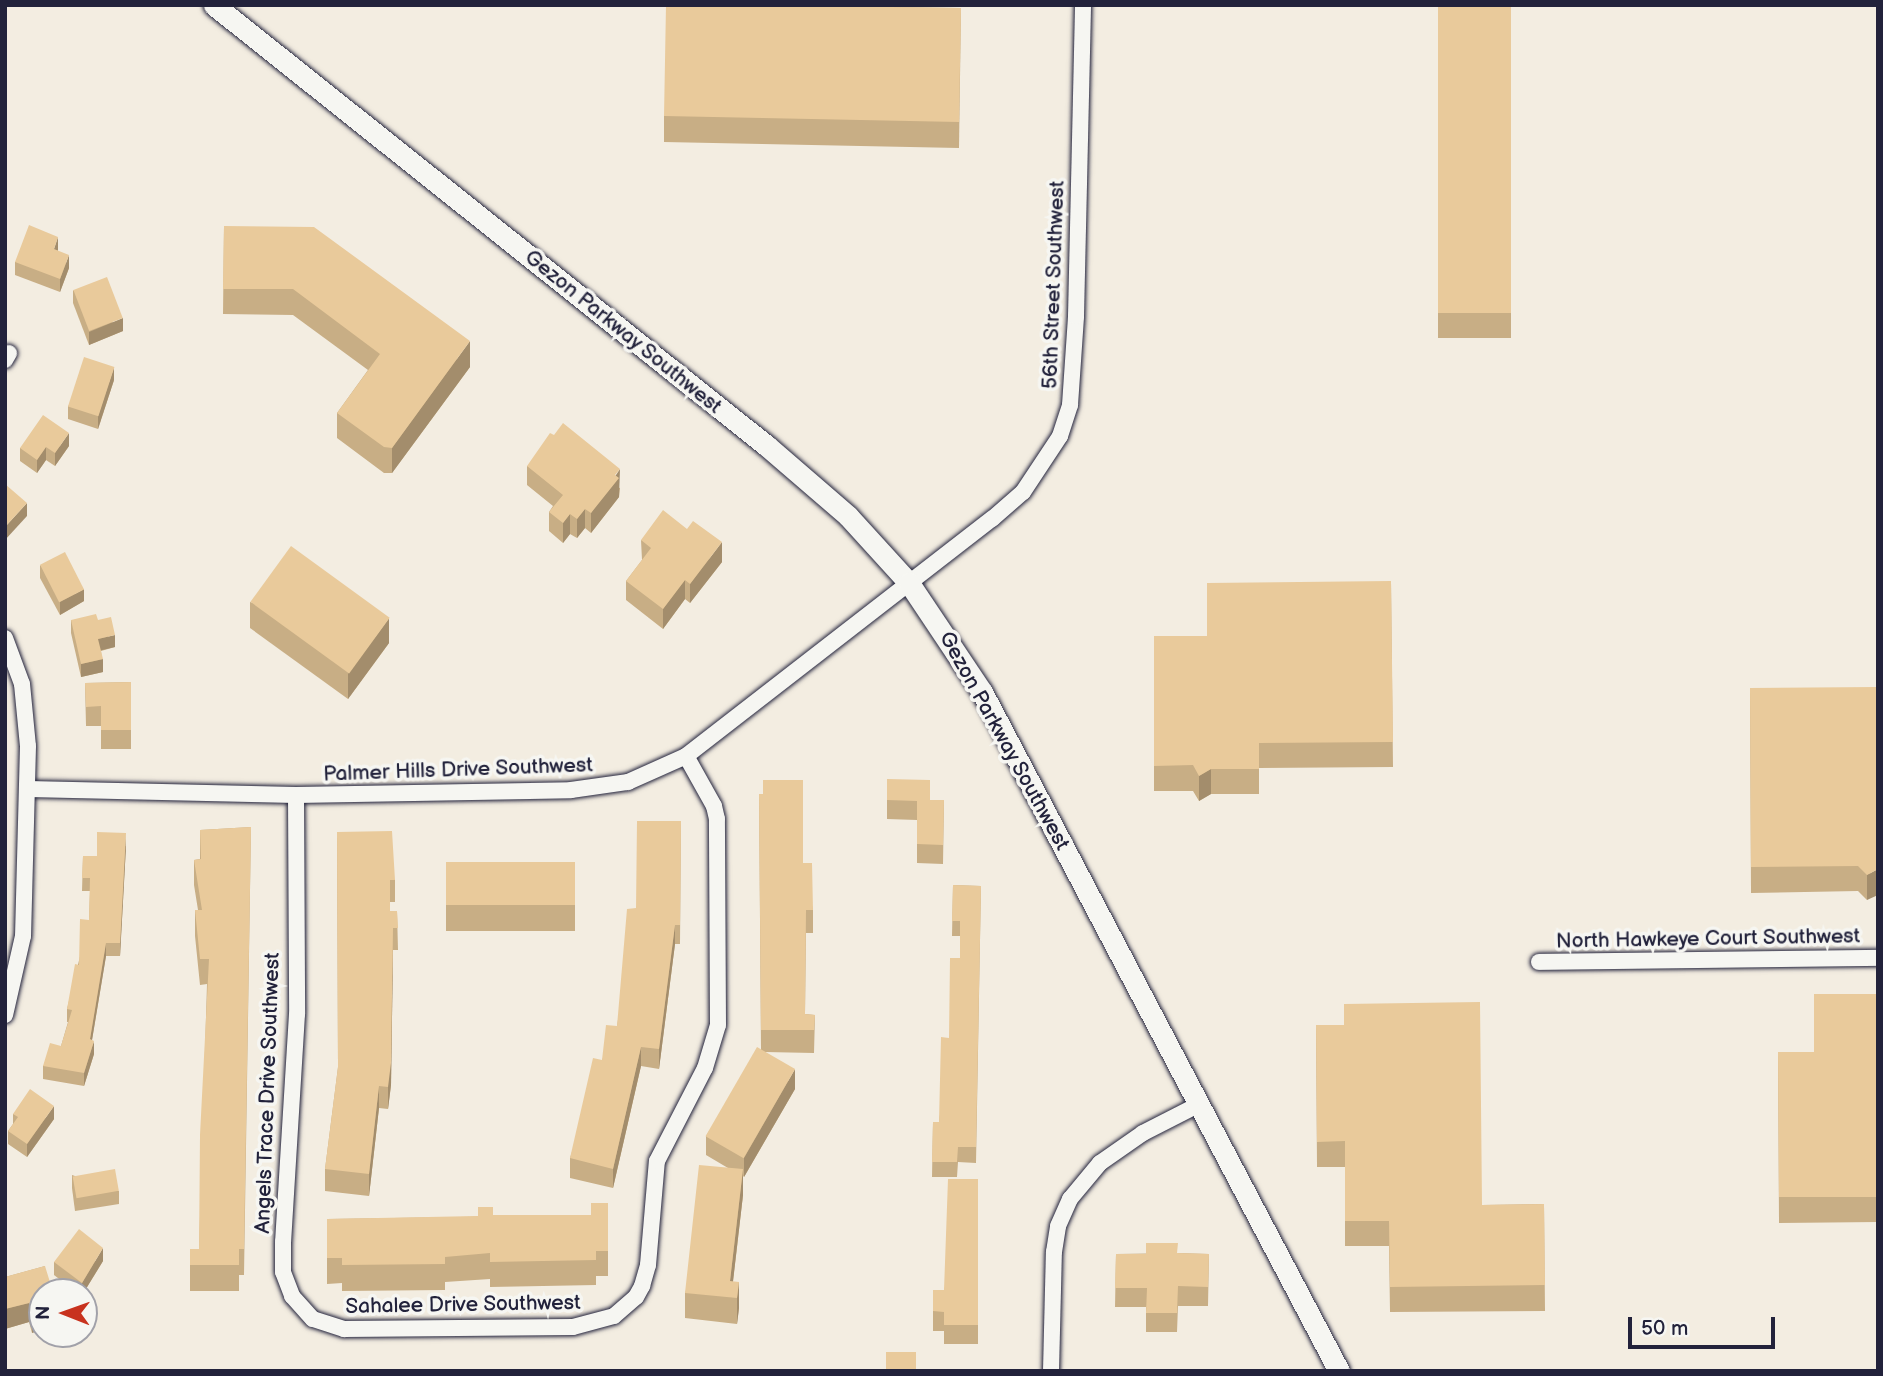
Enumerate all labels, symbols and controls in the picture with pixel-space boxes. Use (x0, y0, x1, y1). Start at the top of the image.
street label: 56th Street Southwest (1038, 180, 1070, 390)
street label: Gezon Parkway Southwest (519, 244, 727, 420)
street label: Gezon Parkway Southwest (933, 627, 1075, 855)
street label: Palmer Hills Drive Southwest (323, 753, 593, 787)
street label: North Hawkeye Court Southwest (1555, 924, 1861, 954)
street label: Angels Trace Drive Southwest (250, 952, 286, 1234)
north arrow (28, 1278, 98, 1348)
street label: Sahalee Drive Southwest (345, 1290, 581, 1320)
scale bar (1631, 1302, 1778, 1346)
text: N (32, 1305, 55, 1320)
text: 50 m (1641, 1316, 1688, 1341)

